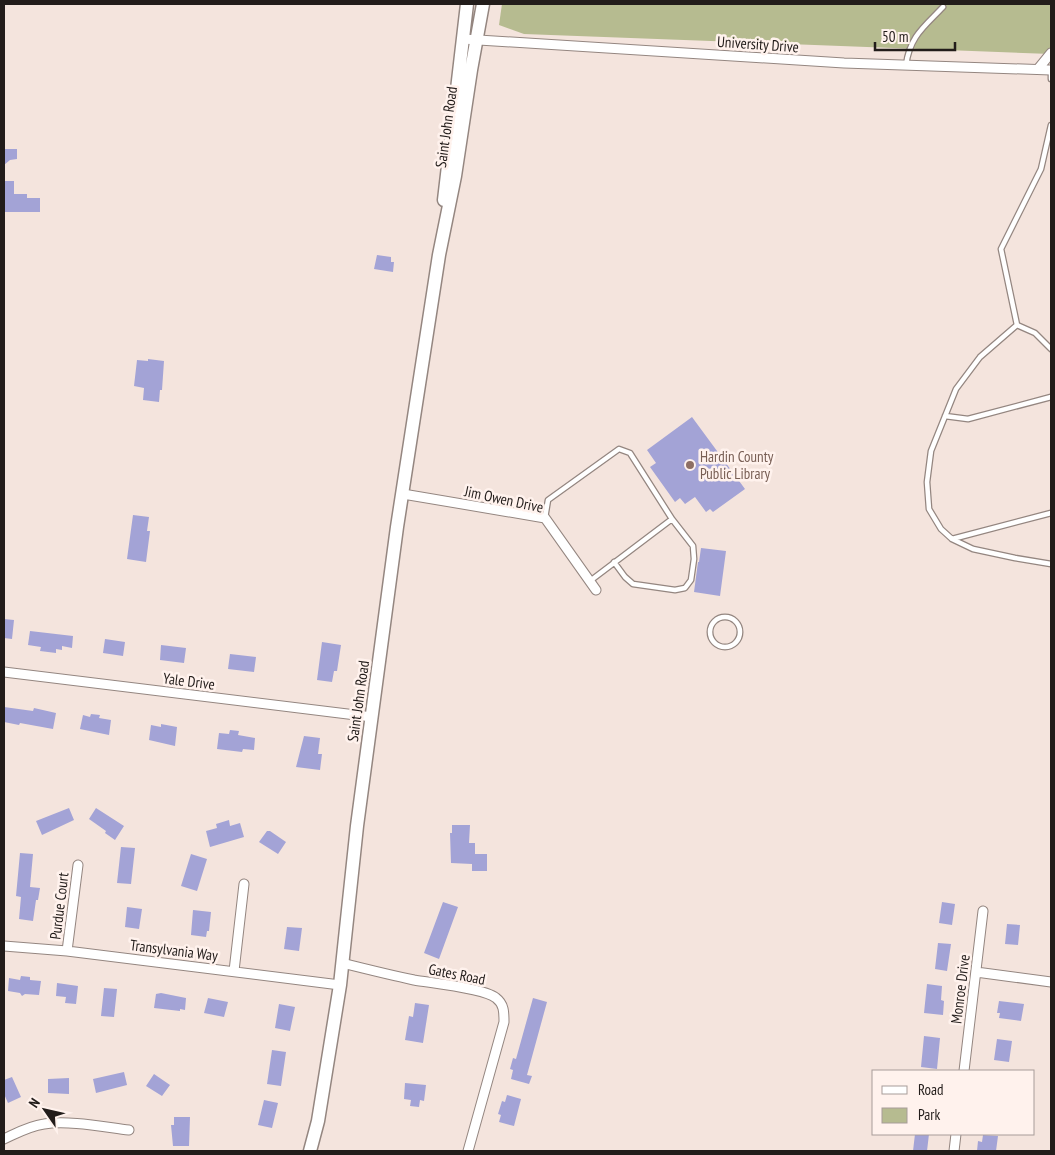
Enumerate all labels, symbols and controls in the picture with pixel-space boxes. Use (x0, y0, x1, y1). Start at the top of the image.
scale bar (875, 20, 955, 52)
text: 50 m (882, 27, 908, 46)
street label: University Drive (717, 32, 799, 56)
street label: Saint John Road (431, 85, 461, 169)
place label: Hardin County Public Library (700, 447, 774, 483)
marker: Hardin County Public Library (684, 459, 696, 471)
street label: Jim Owen Drive (462, 481, 545, 517)
street label: Saint John Road (343, 659, 373, 743)
street label: Yale Drive (162, 668, 216, 694)
street label: Purdue Court (45, 871, 73, 941)
street label: Transylvania Way (129, 935, 219, 965)
street label: Monroe Drive (946, 953, 974, 1025)
street label: Gates Road (427, 959, 487, 989)
legend (872, 1070, 1035, 1135)
text: Road (918, 1080, 944, 1099)
north arrow (20, 1085, 70, 1135)
text: N (25, 1095, 44, 1111)
text: Park (918, 1105, 940, 1124)

